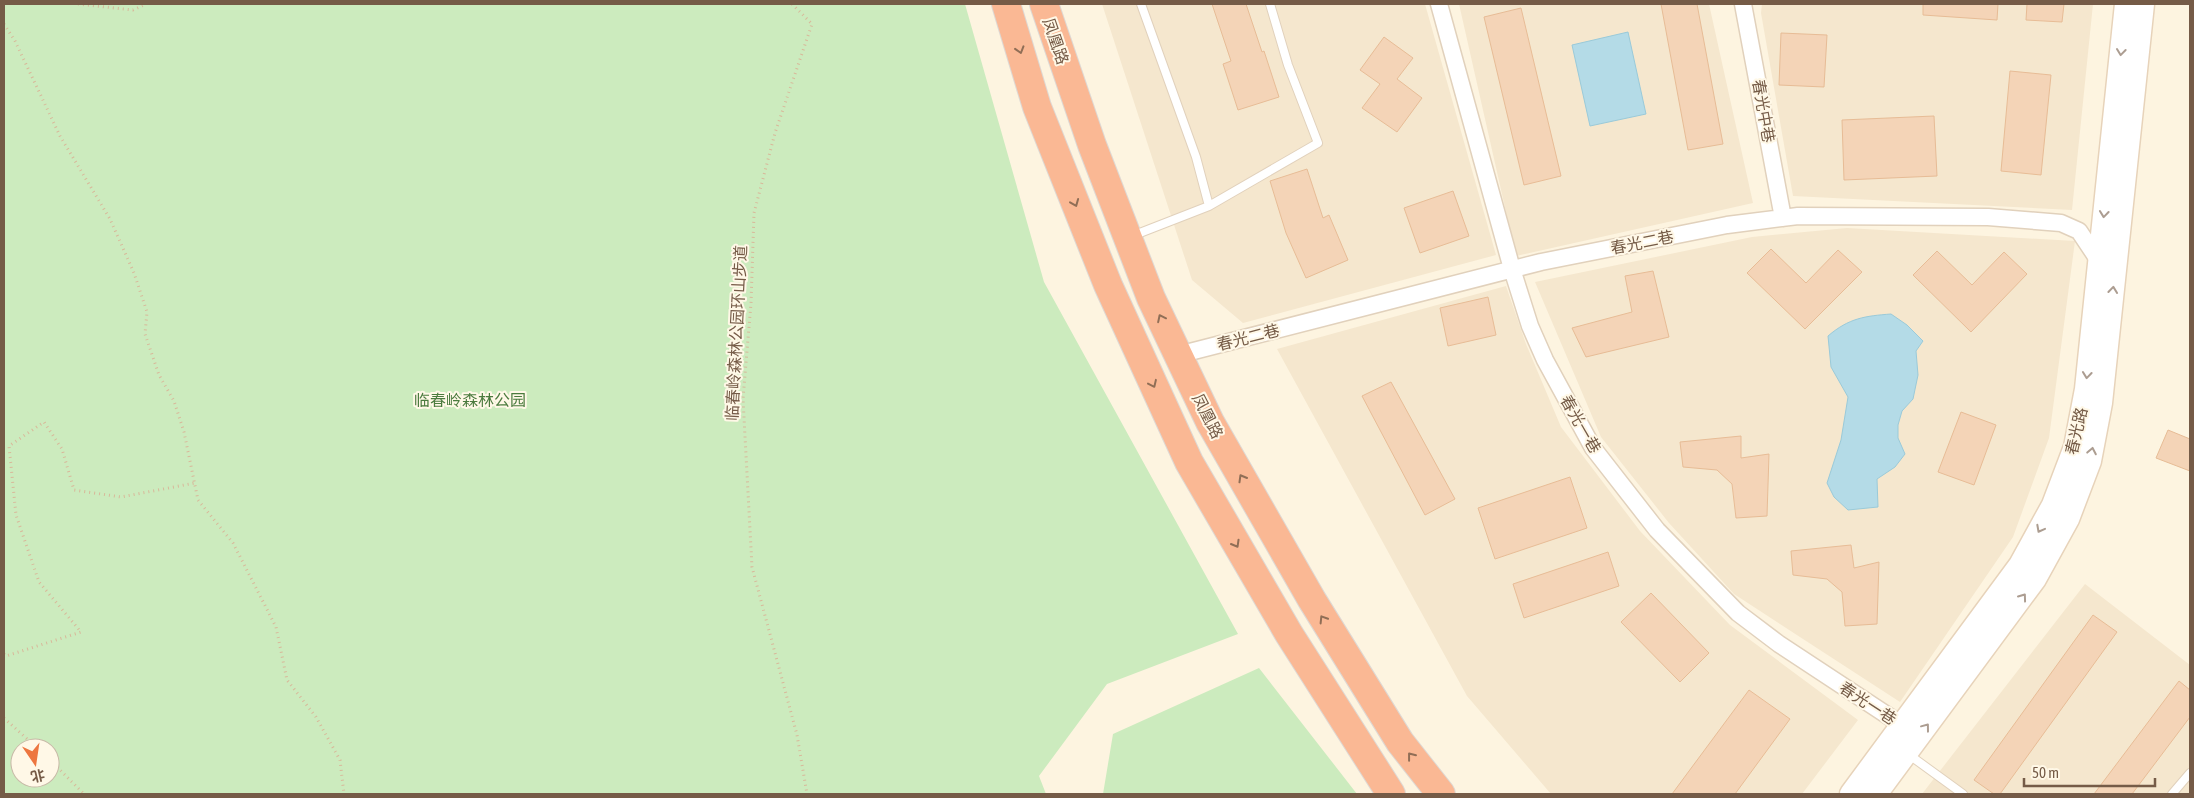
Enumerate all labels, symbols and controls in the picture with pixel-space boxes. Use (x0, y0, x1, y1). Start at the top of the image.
street label: 凤凰路 (1040, 15, 1072, 67)
one-way arrow (1014, 46, 1024, 54)
one-way arrow (2116, 48, 2127, 56)
street label: 春光中巷 (1750, 78, 1778, 144)
one-way arrow (1069, 198, 1079, 207)
one-way arrow (2099, 210, 2110, 218)
street label: 春光二巷 (1609, 227, 1675, 257)
street label: 临春岭森林公园环山步道 (722, 245, 750, 421)
one-way arrow (2107, 285, 2118, 293)
one-way arrow (1156, 314, 1167, 323)
street label: 春光二巷 (1215, 321, 1281, 353)
one-way arrow (2082, 372, 2093, 380)
one-way arrow (1147, 379, 1158, 388)
park label: 临春岭森林公园 (414, 391, 526, 409)
street label: 凤凰路 (1189, 391, 1227, 441)
street label: 春光一巷 (1557, 392, 1605, 456)
street label: 春光路 (2062, 406, 2090, 456)
one-way arrow (2086, 446, 2096, 455)
one-way arrow (1239, 475, 1249, 484)
one-way arrow (2036, 524, 2046, 533)
one-way arrow (1230, 538, 1240, 547)
one-way arrow (2017, 593, 2026, 603)
one-way arrow (1320, 615, 1330, 624)
street label: 春光一巷 (1836, 678, 1900, 728)
one-way arrow (1920, 723, 1929, 733)
north arrow (10, 738, 60, 788)
one-way arrow (1408, 752, 1417, 762)
scale bar (2024, 756, 2155, 788)
text: 50 m (2032, 764, 2059, 781)
text: 北 (29, 766, 47, 785)

